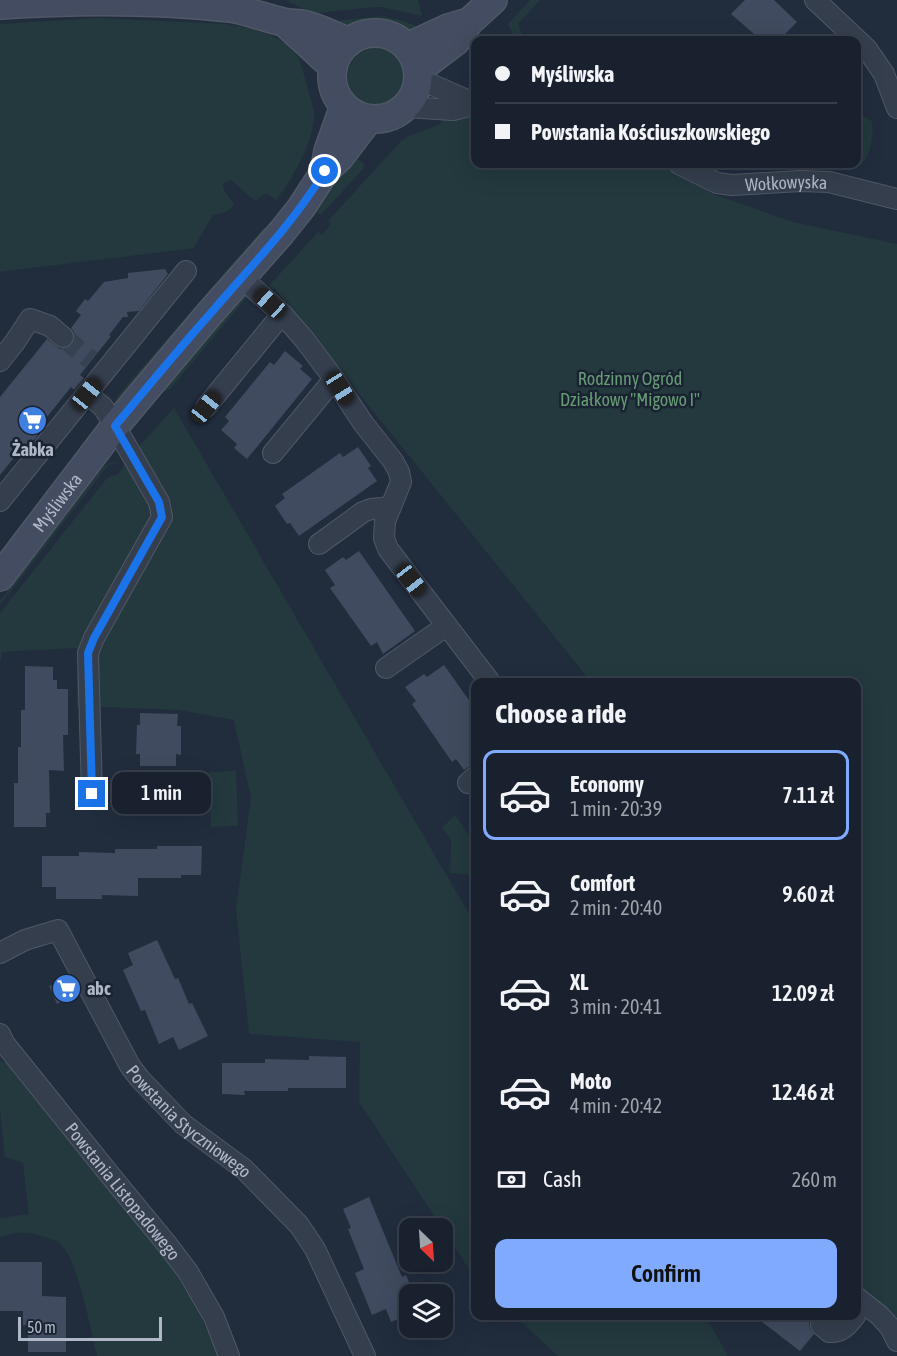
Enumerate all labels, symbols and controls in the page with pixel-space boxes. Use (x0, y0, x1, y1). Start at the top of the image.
text: Myśliwska (531, 61, 614, 87)
text: Powstania Kościuszkowskiego (531, 119, 770, 145)
route start (311, 157, 338, 184)
street label: Wołkowyska (745, 170, 828, 195)
car (251, 284, 289, 322)
car (323, 368, 357, 408)
park label: Rodzinny Ogród Działkowy "Migowo I" (560, 368, 700, 410)
car (69, 374, 105, 414)
car (188, 387, 224, 427)
supermarket icon: Żabka (17, 404, 49, 436)
place label: Żabka (12, 439, 54, 460)
street label: Myśliwska (28, 469, 86, 536)
car (393, 560, 429, 600)
text: Choose a ride (495, 698, 627, 729)
icon: car (498, 768, 552, 822)
text: Economy (570, 771, 644, 797)
callout: 1 min (113, 773, 212, 815)
route end (78, 780, 105, 807)
text: 1 min (141, 781, 182, 804)
text: 7.11 zł (782, 782, 834, 808)
text: 1 min · 20:39 (570, 797, 662, 820)
icon: car (498, 867, 552, 921)
text: Comfort (570, 870, 635, 896)
text: 9.60 zł (782, 881, 834, 907)
text: 2 min · 20:40 (570, 896, 662, 919)
icon: car (498, 966, 552, 1020)
text: XL (570, 969, 588, 995)
supermarket icon: abc (50, 972, 82, 1004)
place label: abc (87, 978, 111, 999)
text: 12.09 zł (772, 980, 834, 1006)
text: 3 min · 20:41 (570, 995, 662, 1018)
street label: Powstania Styczniowego (122, 1061, 256, 1181)
icon: car (498, 1065, 552, 1119)
text: Moto (570, 1068, 612, 1094)
text: 12.46 zł (772, 1079, 834, 1105)
text: 4 min · 20:42 (570, 1094, 662, 1117)
street label: Powstania Listopadowego (61, 1118, 185, 1264)
icon: cash (495, 1163, 528, 1196)
text: Cash (543, 1166, 582, 1192)
text: 260 m (792, 1168, 837, 1191)
north arrow (399, 1218, 453, 1272)
map controls (399, 1218, 453, 1338)
button: Confirm (495, 1239, 837, 1308)
button: layers (399, 1284, 453, 1338)
scale bar (18, 1314, 162, 1342)
text: 50 m (27, 1318, 56, 1336)

